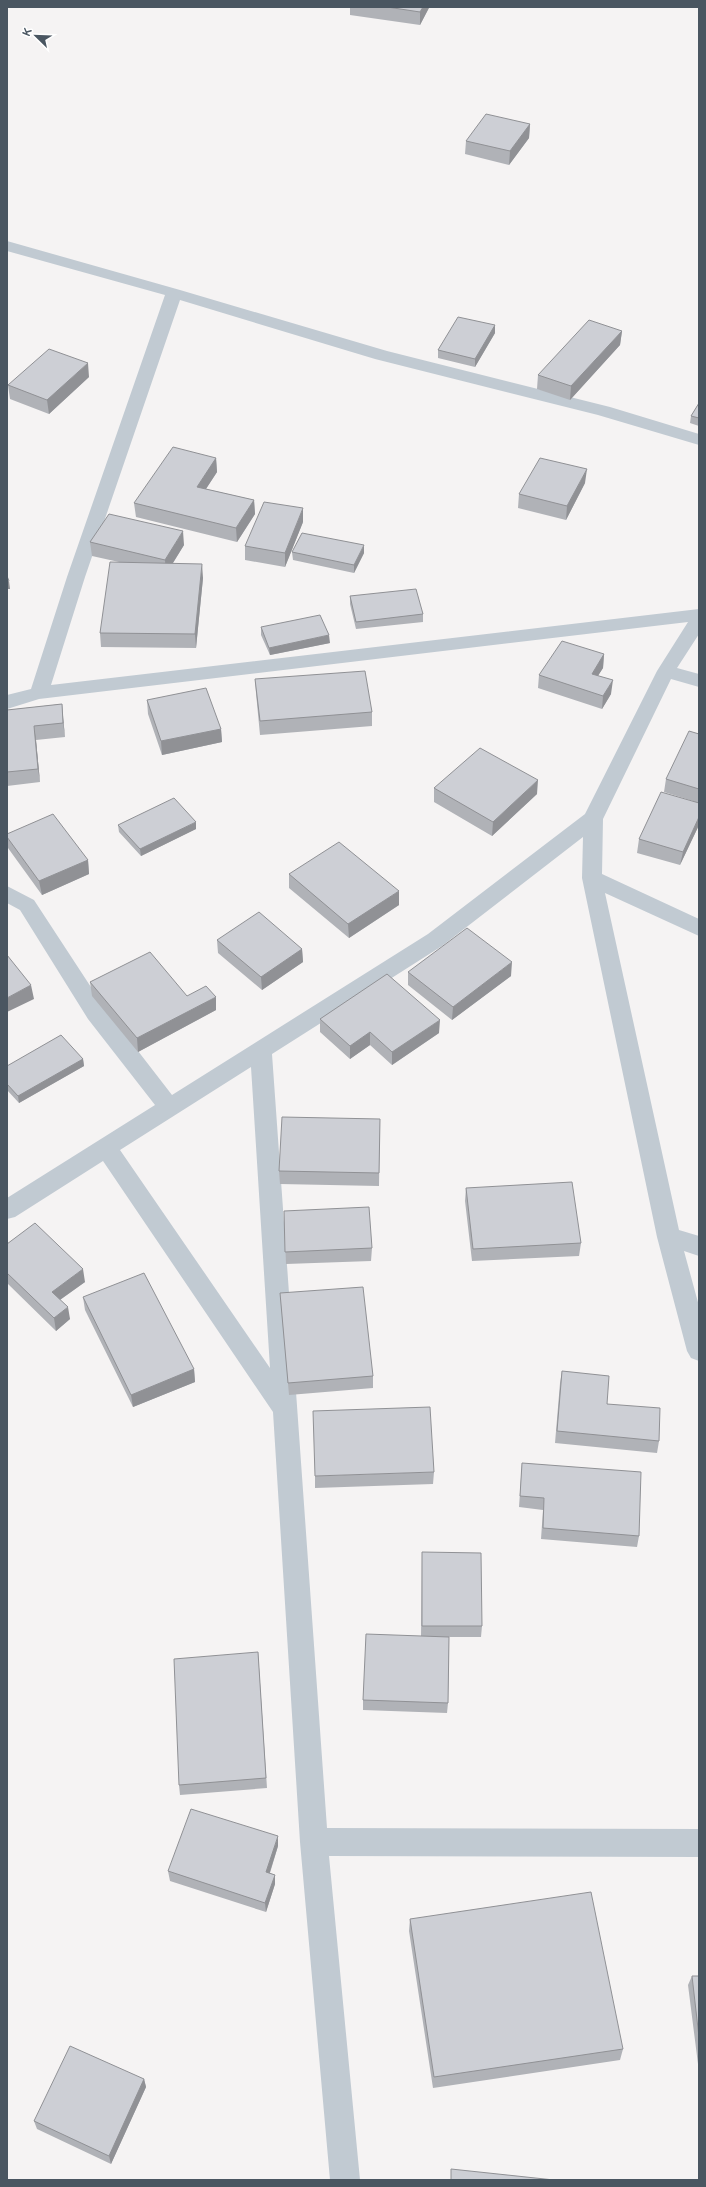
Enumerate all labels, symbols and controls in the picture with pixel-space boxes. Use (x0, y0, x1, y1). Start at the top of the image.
north arrow (16, 16, 56, 56)
text: K (20, 26, 35, 38)

